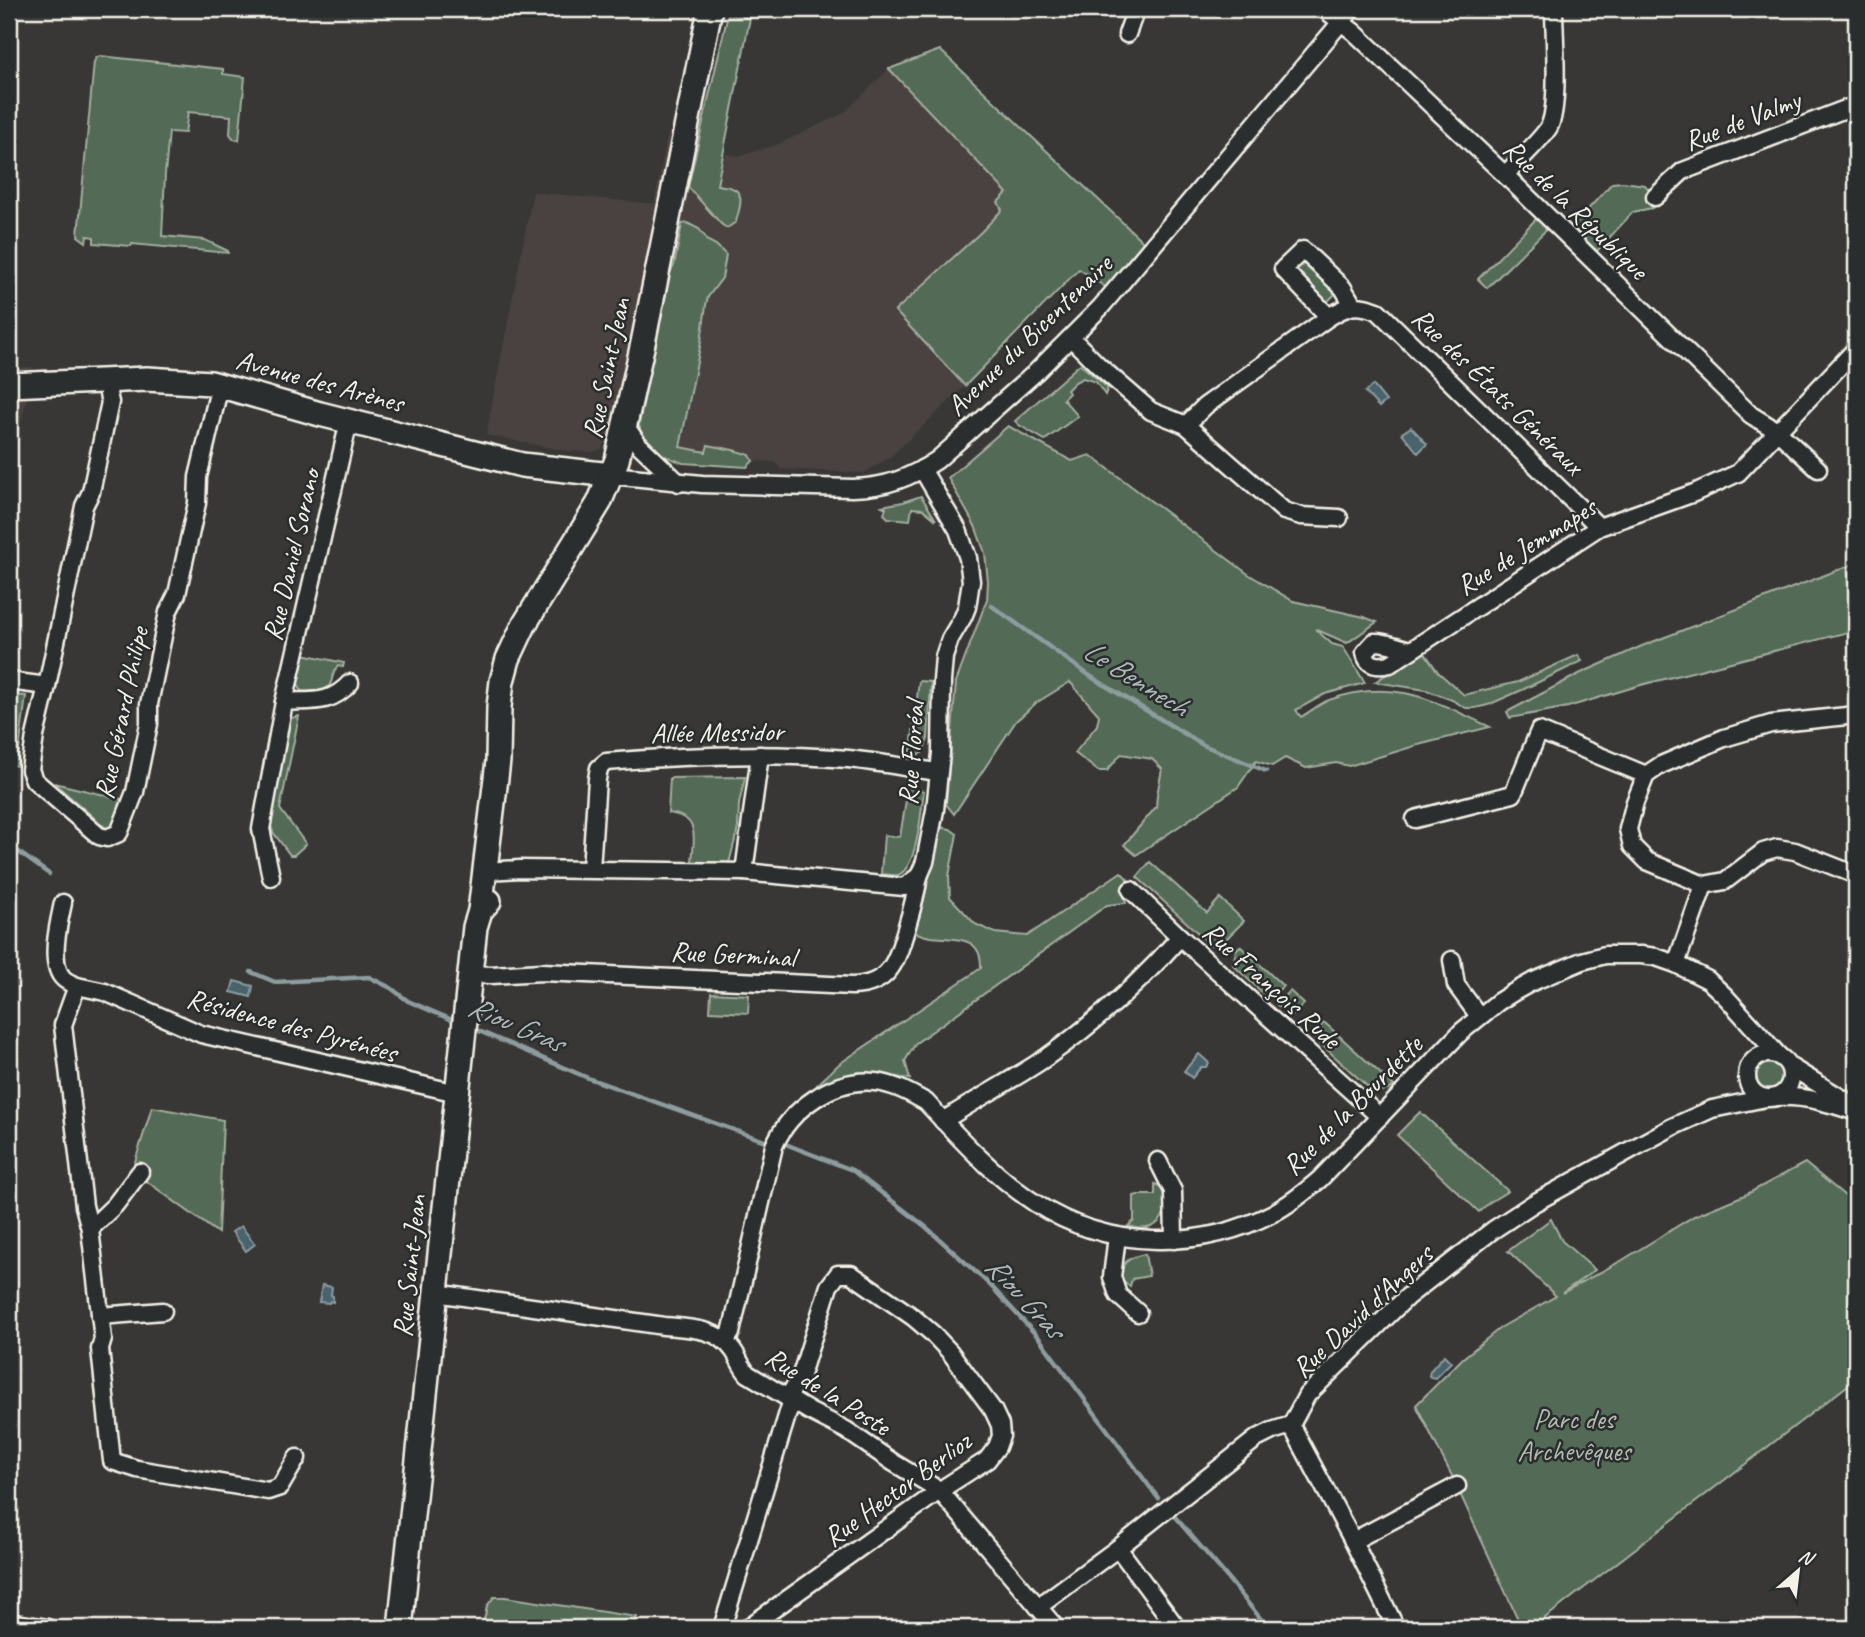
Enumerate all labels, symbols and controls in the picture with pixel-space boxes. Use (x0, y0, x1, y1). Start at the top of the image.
street label: Rue de Valmy (1679, 81, 1807, 158)
street label: Rue de la République (1496, 131, 1657, 288)
street label: Avenue du Bicentenaire (939, 246, 1121, 423)
street label: Rue Saint-Jean (574, 293, 638, 442)
street label: Rue des États Généraux (1405, 300, 1593, 484)
street label: Avenue des Arènes (232, 342, 410, 421)
street label: Rue Daniel Sorano (254, 463, 328, 644)
street label: Rue de Jemmapes (1450, 488, 1604, 603)
street label: Rue Gérard Philipe (86, 622, 157, 802)
water label: Le Bennech (1076, 631, 1197, 726)
street label: Rue Floréal (890, 695, 932, 806)
street label: Allée Messidor (650, 713, 787, 751)
street label: Rue François Rude (1196, 914, 1350, 1057)
street label: Rue Germinal (670, 933, 801, 975)
street label: Résidence des Pyrénées (183, 980, 403, 1070)
water label: Riou Gras (463, 987, 574, 1063)
street label: Rue de la Bourdette (1275, 1026, 1431, 1182)
street label: Rue Saint-Jean (384, 1192, 434, 1339)
street label: Rue David d'Angers (1284, 1235, 1442, 1385)
water label: Riou Gras (977, 1248, 1076, 1350)
street label: Rue de la Poste (759, 1339, 899, 1444)
park label: Parc des Archevêques (1517, 1401, 1633, 1468)
street label: Rue Hector Berlioz (816, 1423, 979, 1554)
north arrow (1764, 1536, 1834, 1606)
text: N (1795, 1544, 1819, 1572)

